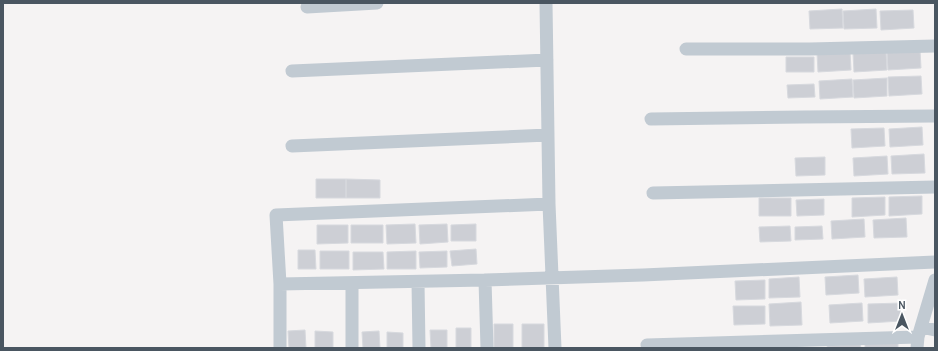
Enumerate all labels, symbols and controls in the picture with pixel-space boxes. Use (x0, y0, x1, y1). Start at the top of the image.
north arrow (882, 295, 922, 335)
text: N (898, 299, 906, 312)

